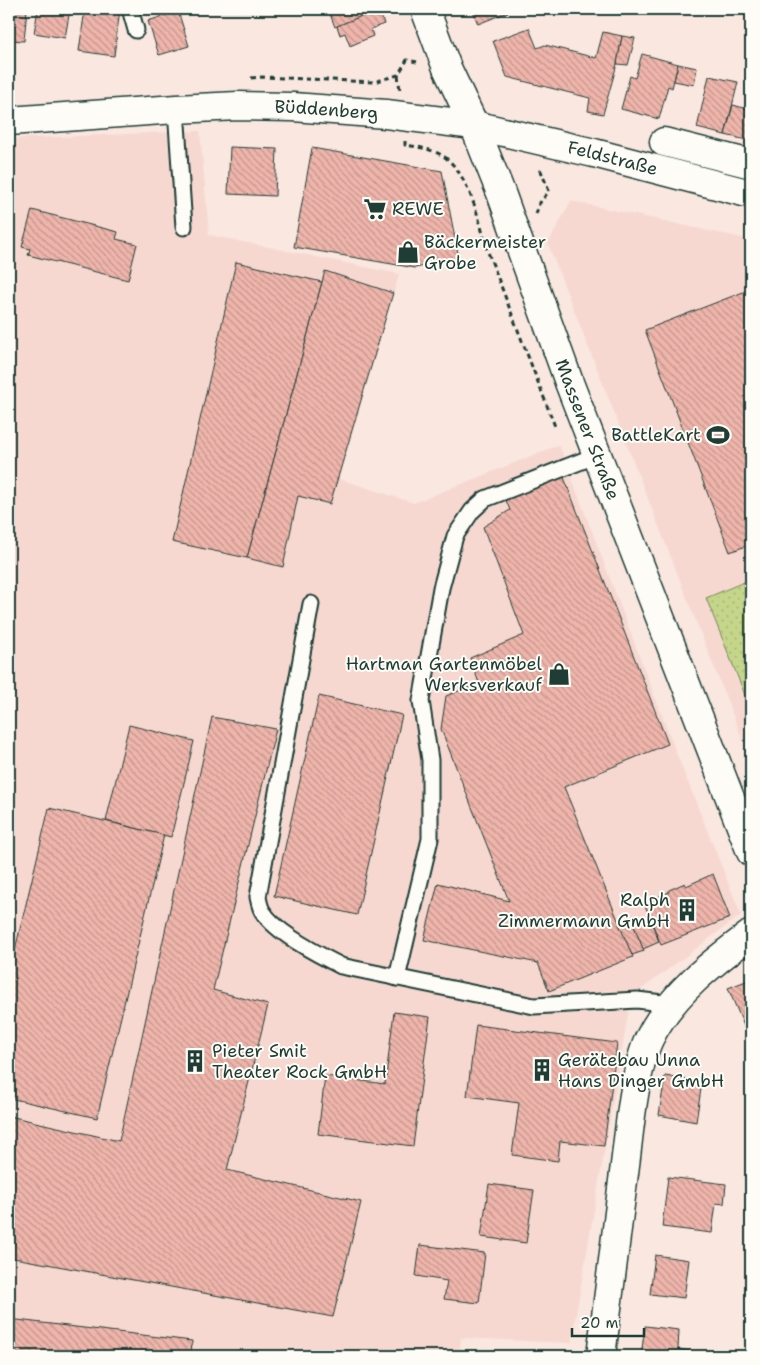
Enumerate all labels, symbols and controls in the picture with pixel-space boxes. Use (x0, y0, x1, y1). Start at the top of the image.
street label: Büddenberg (274, 95, 379, 125)
street label: Feldstraße (565, 135, 660, 181)
supermarket icon: REWE (362, 196, 388, 222)
place label: REWE (392, 197, 444, 221)
place label: Bäckermeister Grobe (424, 230, 546, 275)
shop icon: Bäckermeister Grobe (395, 239, 421, 265)
street label: Massener Straße (550, 356, 625, 503)
sports icon: BattleKart (705, 422, 731, 448)
place label: BattleKart (611, 423, 701, 447)
place label: Hartman Gartenmöbel Werksverkauf (346, 652, 543, 697)
shop icon: Hartman Gartenmöbel Werksverkauf (546, 661, 572, 687)
place label: Ralph Zimmermann GmbH (498, 888, 670, 933)
building icon: Ralph Zimmermann GmbH (674, 897, 700, 923)
place label: Pieter Smit Theater Rock GmbH (212, 1039, 387, 1084)
building icon: Pieter Smit Theater Rock GmbH (182, 1048, 208, 1074)
place label: Gerätebau Unna Hans Dinger GmbH (558, 1048, 724, 1093)
building icon: Gerätebau Unna Hans Dinger GmbH (529, 1057, 555, 1083)
scale bar (572, 1305, 645, 1337)
text: 20 m (580, 1313, 619, 1333)

